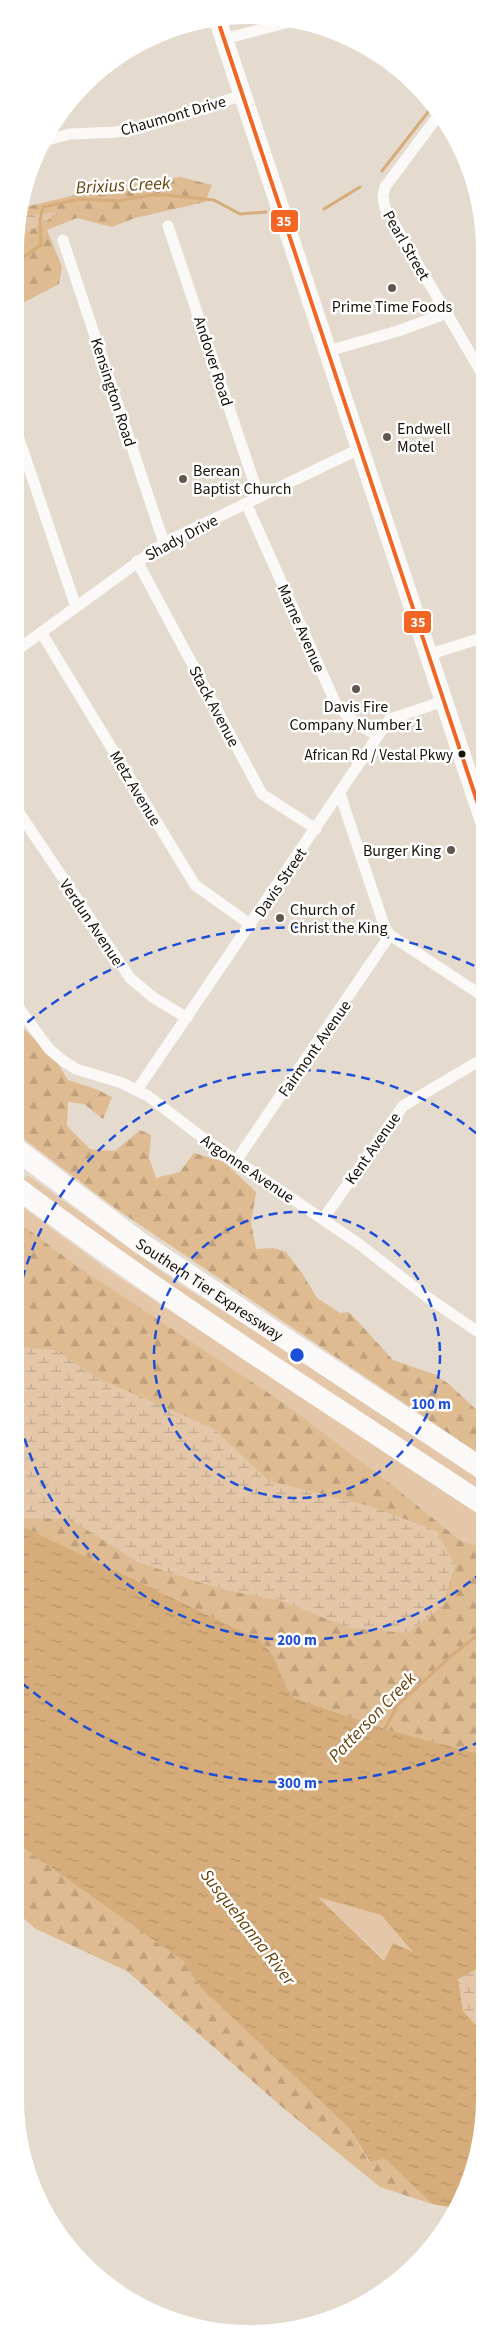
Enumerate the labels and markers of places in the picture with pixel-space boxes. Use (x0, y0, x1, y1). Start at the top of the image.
marker: Prime Time Foods (386, 282, 398, 294)
place label: Prime Time Foods (332, 296, 453, 318)
place label: Endwell Motel (397, 418, 451, 458)
marker: Endwell Motel (381, 431, 393, 443)
place label: Berean Baptist Church (193, 460, 291, 500)
marker: Berean Baptist Church (177, 473, 189, 485)
marker: Davis Fire Company Number 1 (350, 683, 362, 695)
place label: Davis Fire Company Number 1 (289, 696, 423, 736)
place label: African Rd / Vestal Pkwy (305, 745, 453, 766)
marker: African Rd / Vestal Pkwy (457, 749, 467, 759)
place label: Burger King (363, 840, 441, 862)
marker: Burger King (445, 844, 457, 856)
place label: Church of Christ the King (290, 899, 388, 939)
marker: Church of Christ the King (274, 912, 286, 924)
centre of rings (288, 1346, 306, 1364)

